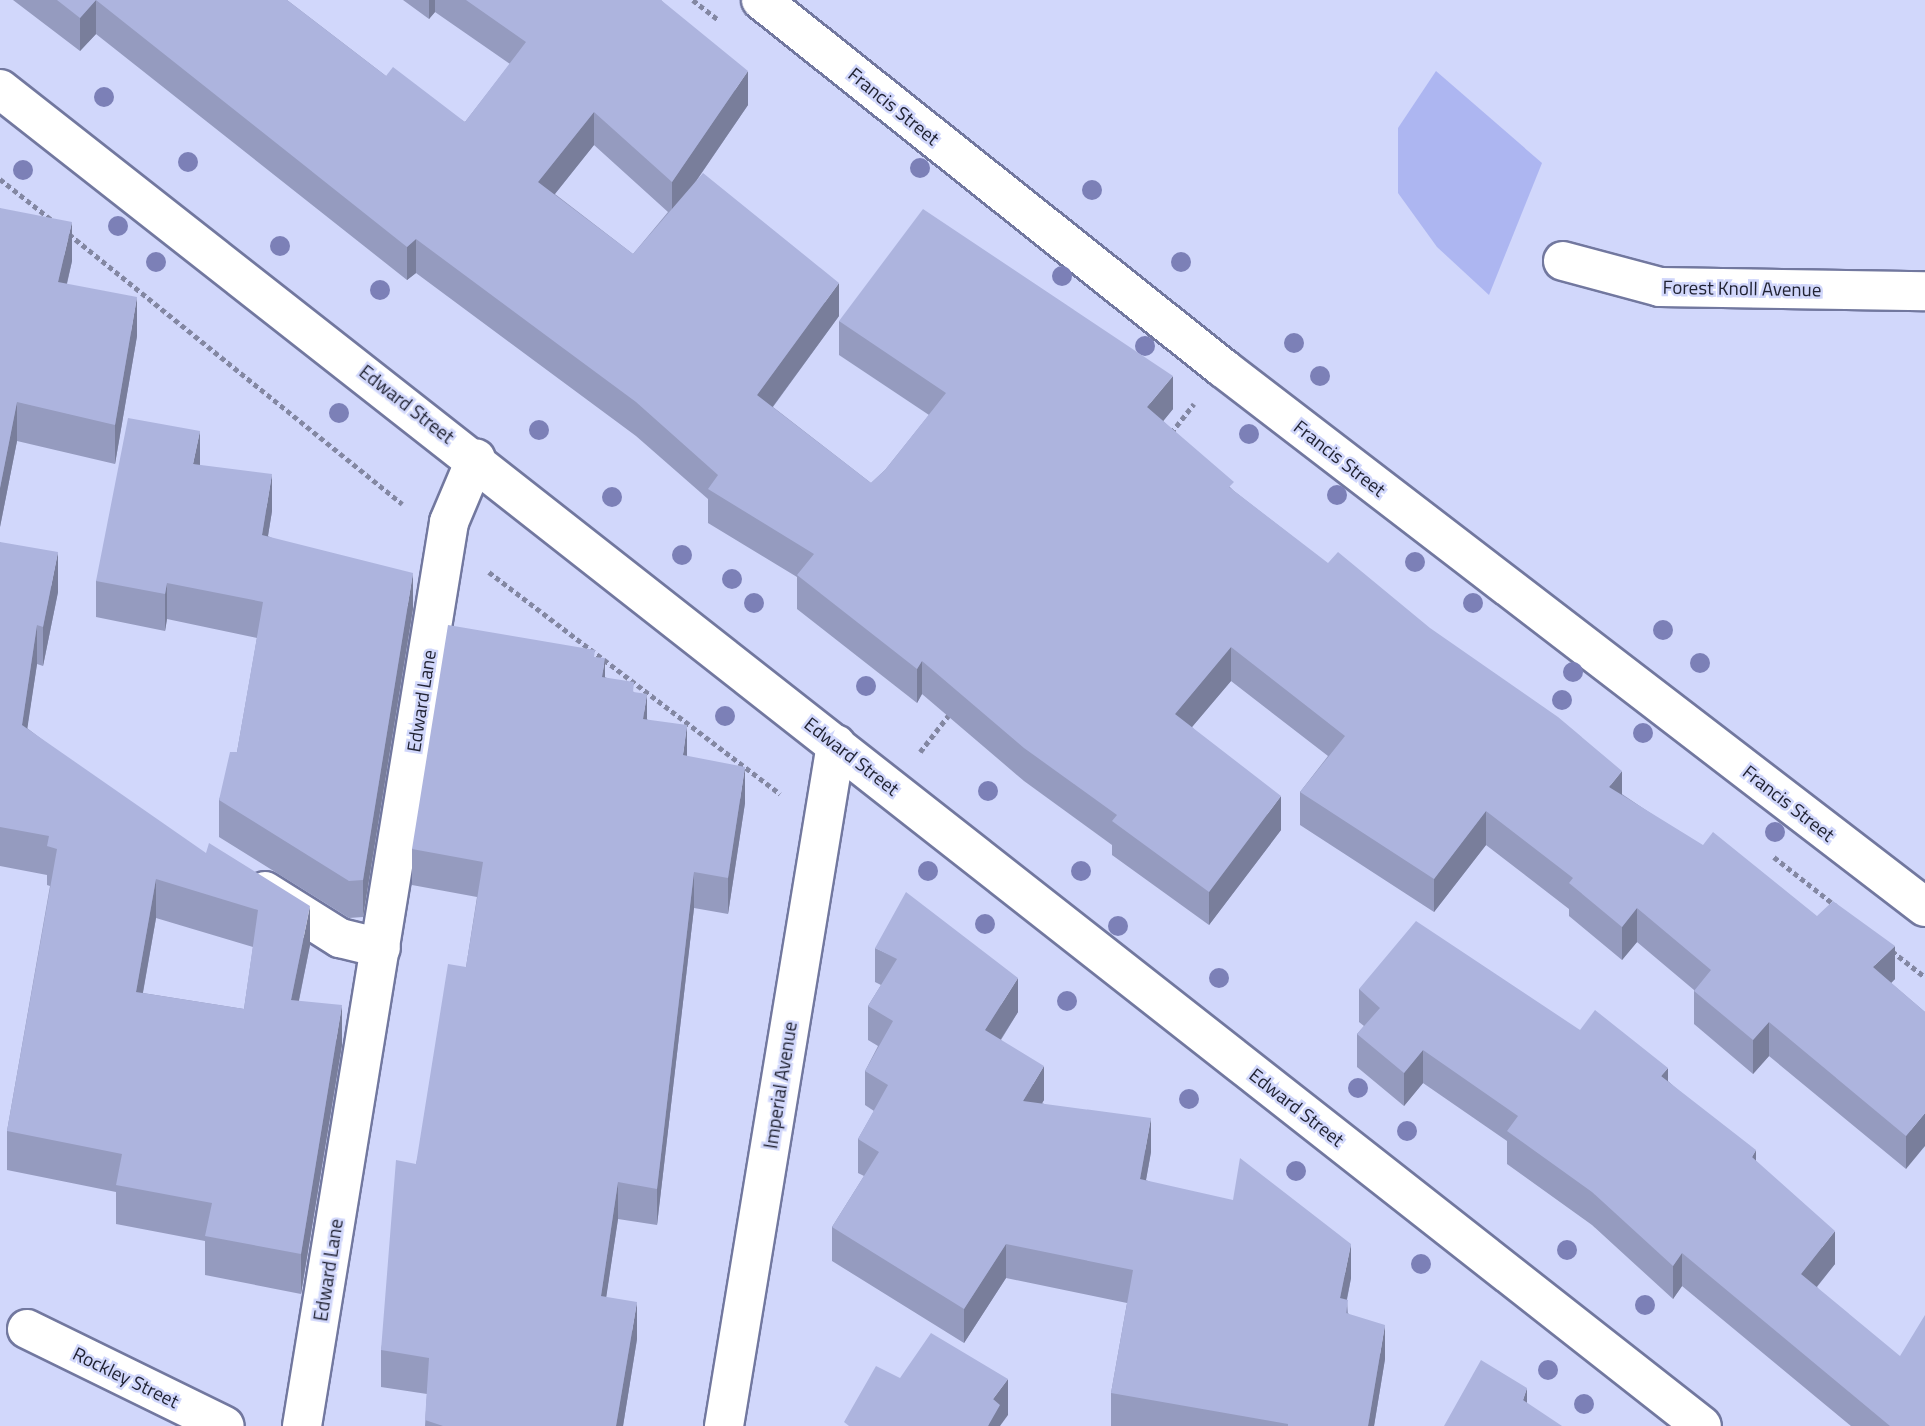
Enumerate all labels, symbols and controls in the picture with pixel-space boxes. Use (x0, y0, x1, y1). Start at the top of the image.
street label: Francis Street (844, 62, 944, 150)
street label: Forest Knoll Avenue (1662, 275, 1822, 301)
street label: Edward Street (355, 360, 459, 448)
street label: Francis Street (1290, 415, 1390, 501)
street label: Edward Lane (402, 648, 440, 754)
street label: Edward Street (800, 712, 904, 800)
street label: Francis Street (1739, 760, 1839, 846)
street label: Imperial Avenue (759, 1020, 801, 1150)
street label: Edward Street (1245, 1063, 1349, 1151)
street label: Edward Lane (309, 1217, 347, 1323)
street label: Rockley Street (69, 1342, 183, 1412)

